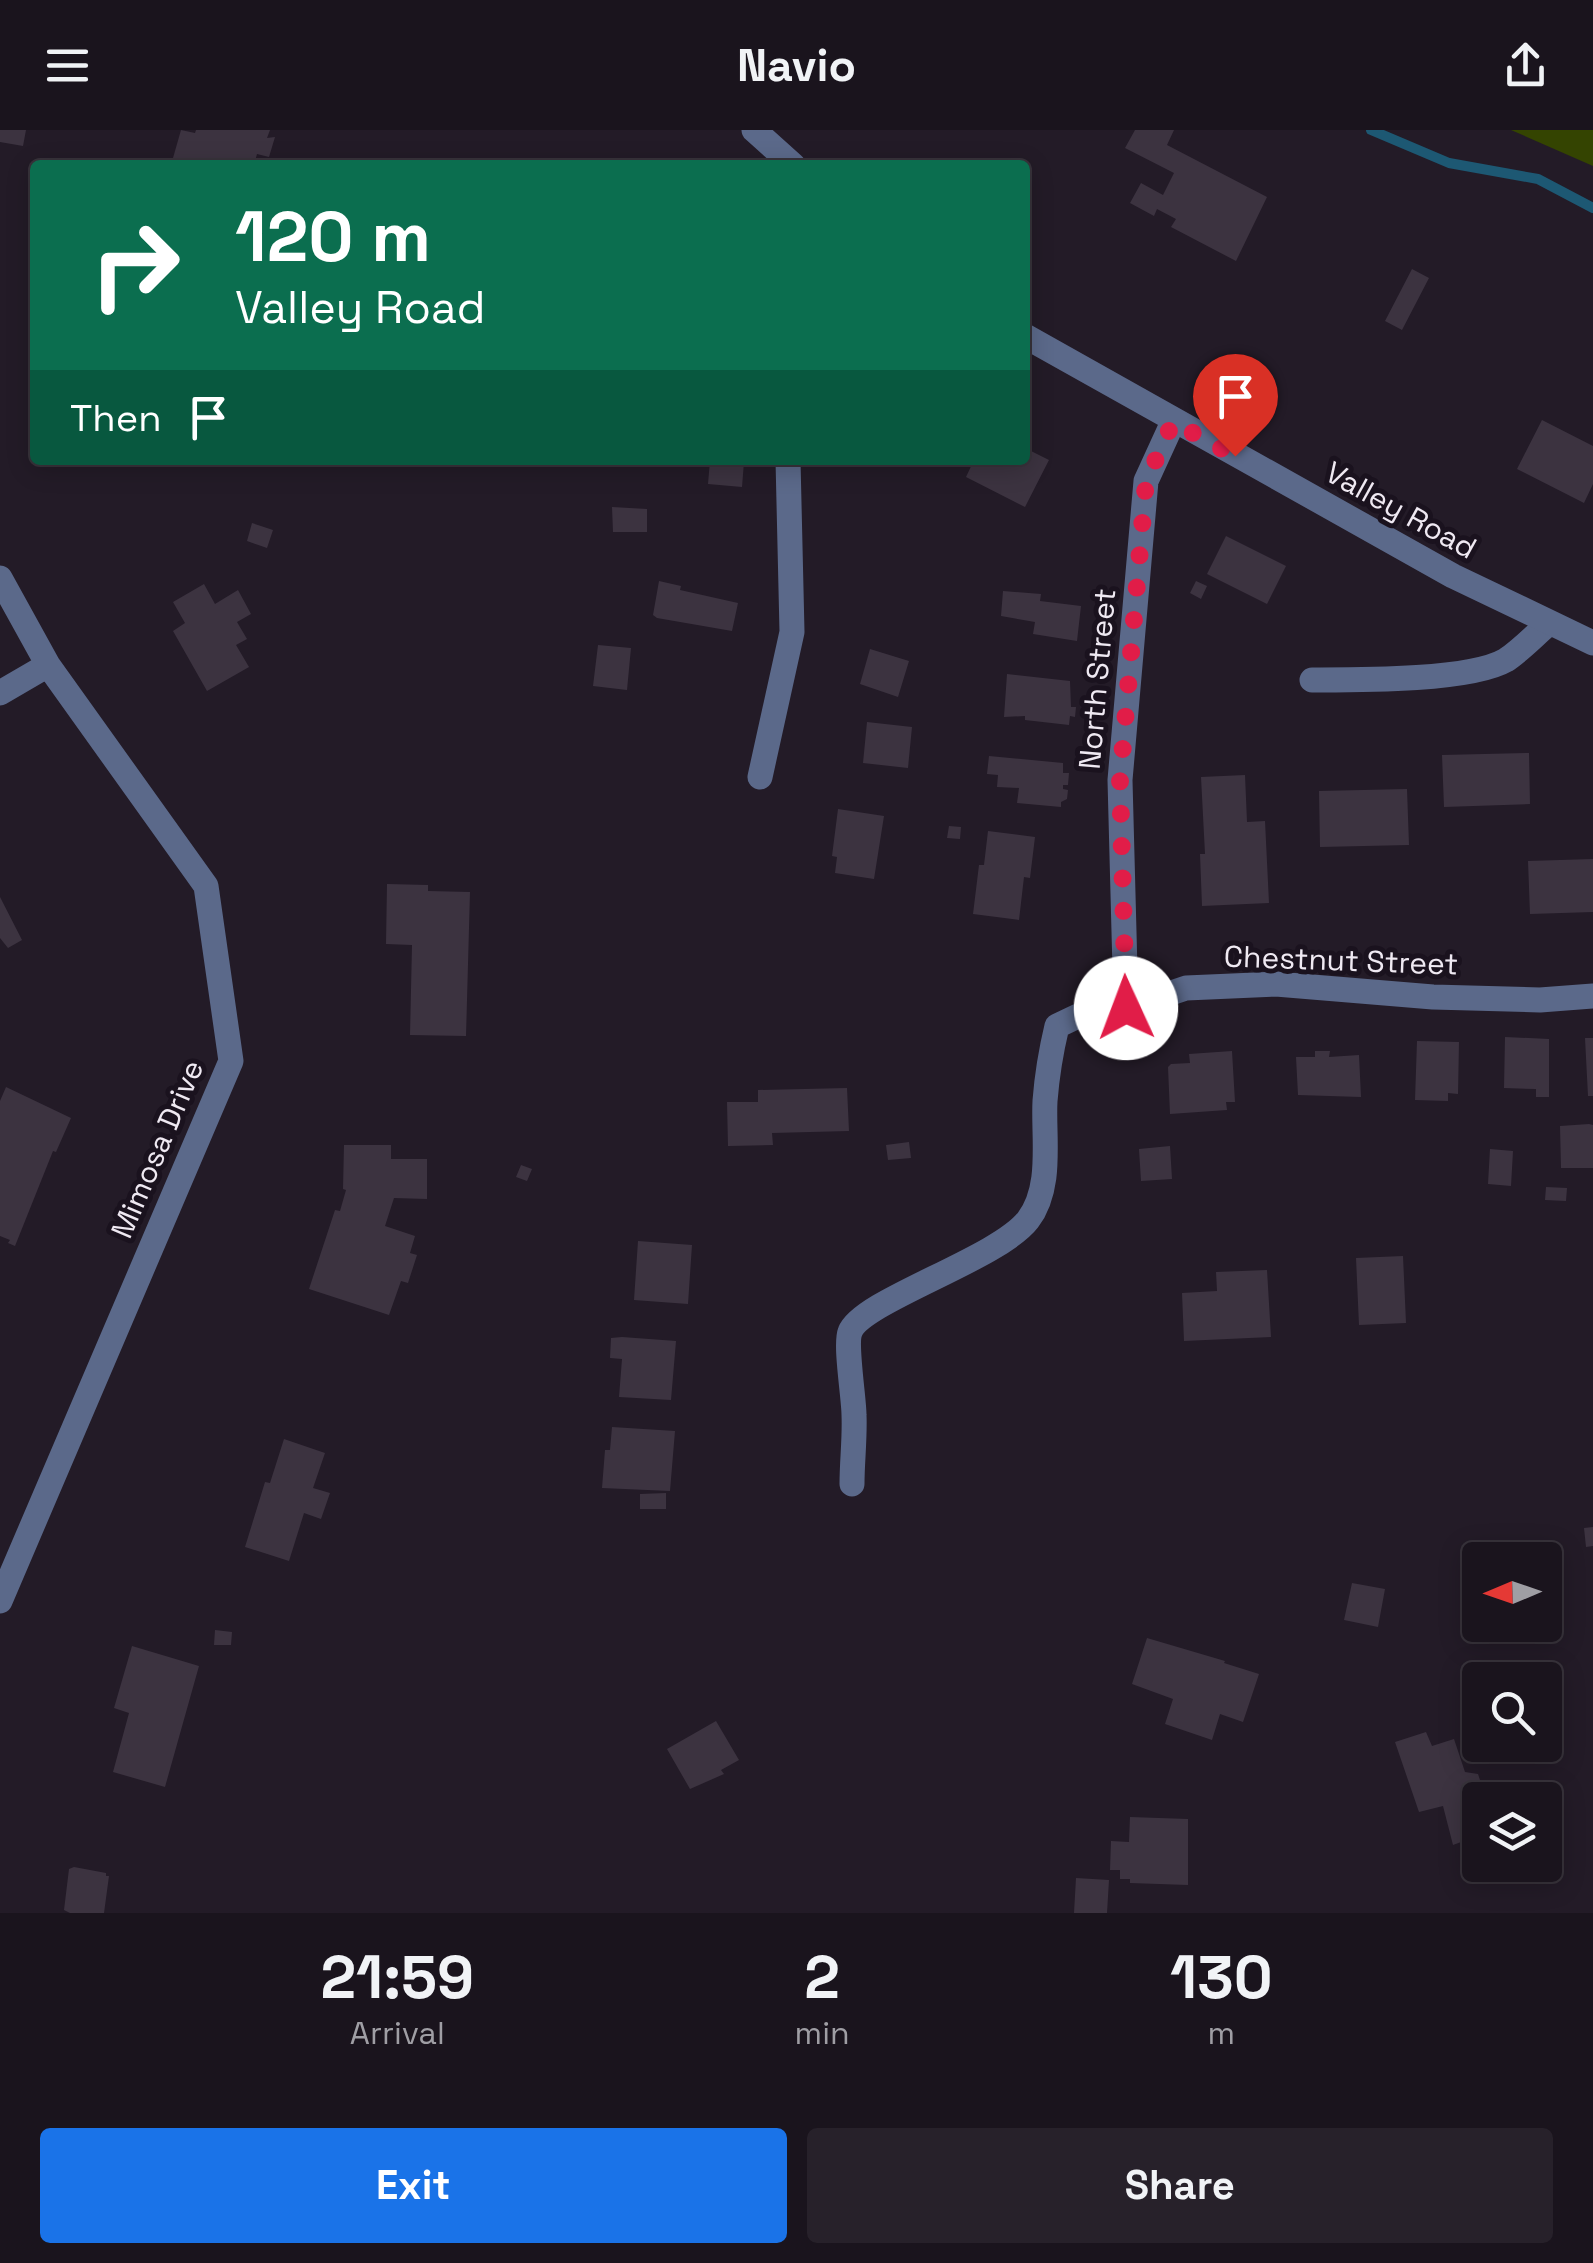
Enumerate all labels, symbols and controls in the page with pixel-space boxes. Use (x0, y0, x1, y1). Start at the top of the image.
text: Navio (737, 37, 856, 94)
icon: menu (40, 38, 95, 93)
icon: share (1498, 38, 1553, 93)
text: 120 m (235, 192, 431, 281)
icon: right (70, 200, 200, 330)
text: Valley Road (235, 279, 485, 336)
pin (1193, 354, 1278, 457)
icon: arrive (1208, 369, 1263, 424)
icon: arrive (181, 390, 236, 445)
text: Then (70, 394, 161, 442)
street label: Valley Road (1319, 452, 1483, 568)
street label: North Street (1070, 587, 1124, 771)
street label: Chestnut Street (1223, 936, 1459, 984)
position arrow (1074, 956, 1178, 1060)
street label: Mimosa Drive (102, 1054, 212, 1244)
north arrow (1462, 1542, 1562, 1642)
map controls (1462, 1542, 1562, 1882)
button: search (1462, 1662, 1562, 1762)
button: layers (1462, 1782, 1562, 1882)
text: 21:59 (320, 1939, 474, 2016)
text: 2 (804, 1939, 840, 2016)
text: 130 (1170, 1939, 1273, 2016)
text: Arrival (350, 2013, 445, 2053)
text: min (795, 2013, 850, 2053)
text: m (1208, 2013, 1235, 2053)
button: Exit (40, 2128, 787, 2243)
button: Share (807, 2128, 1553, 2243)

